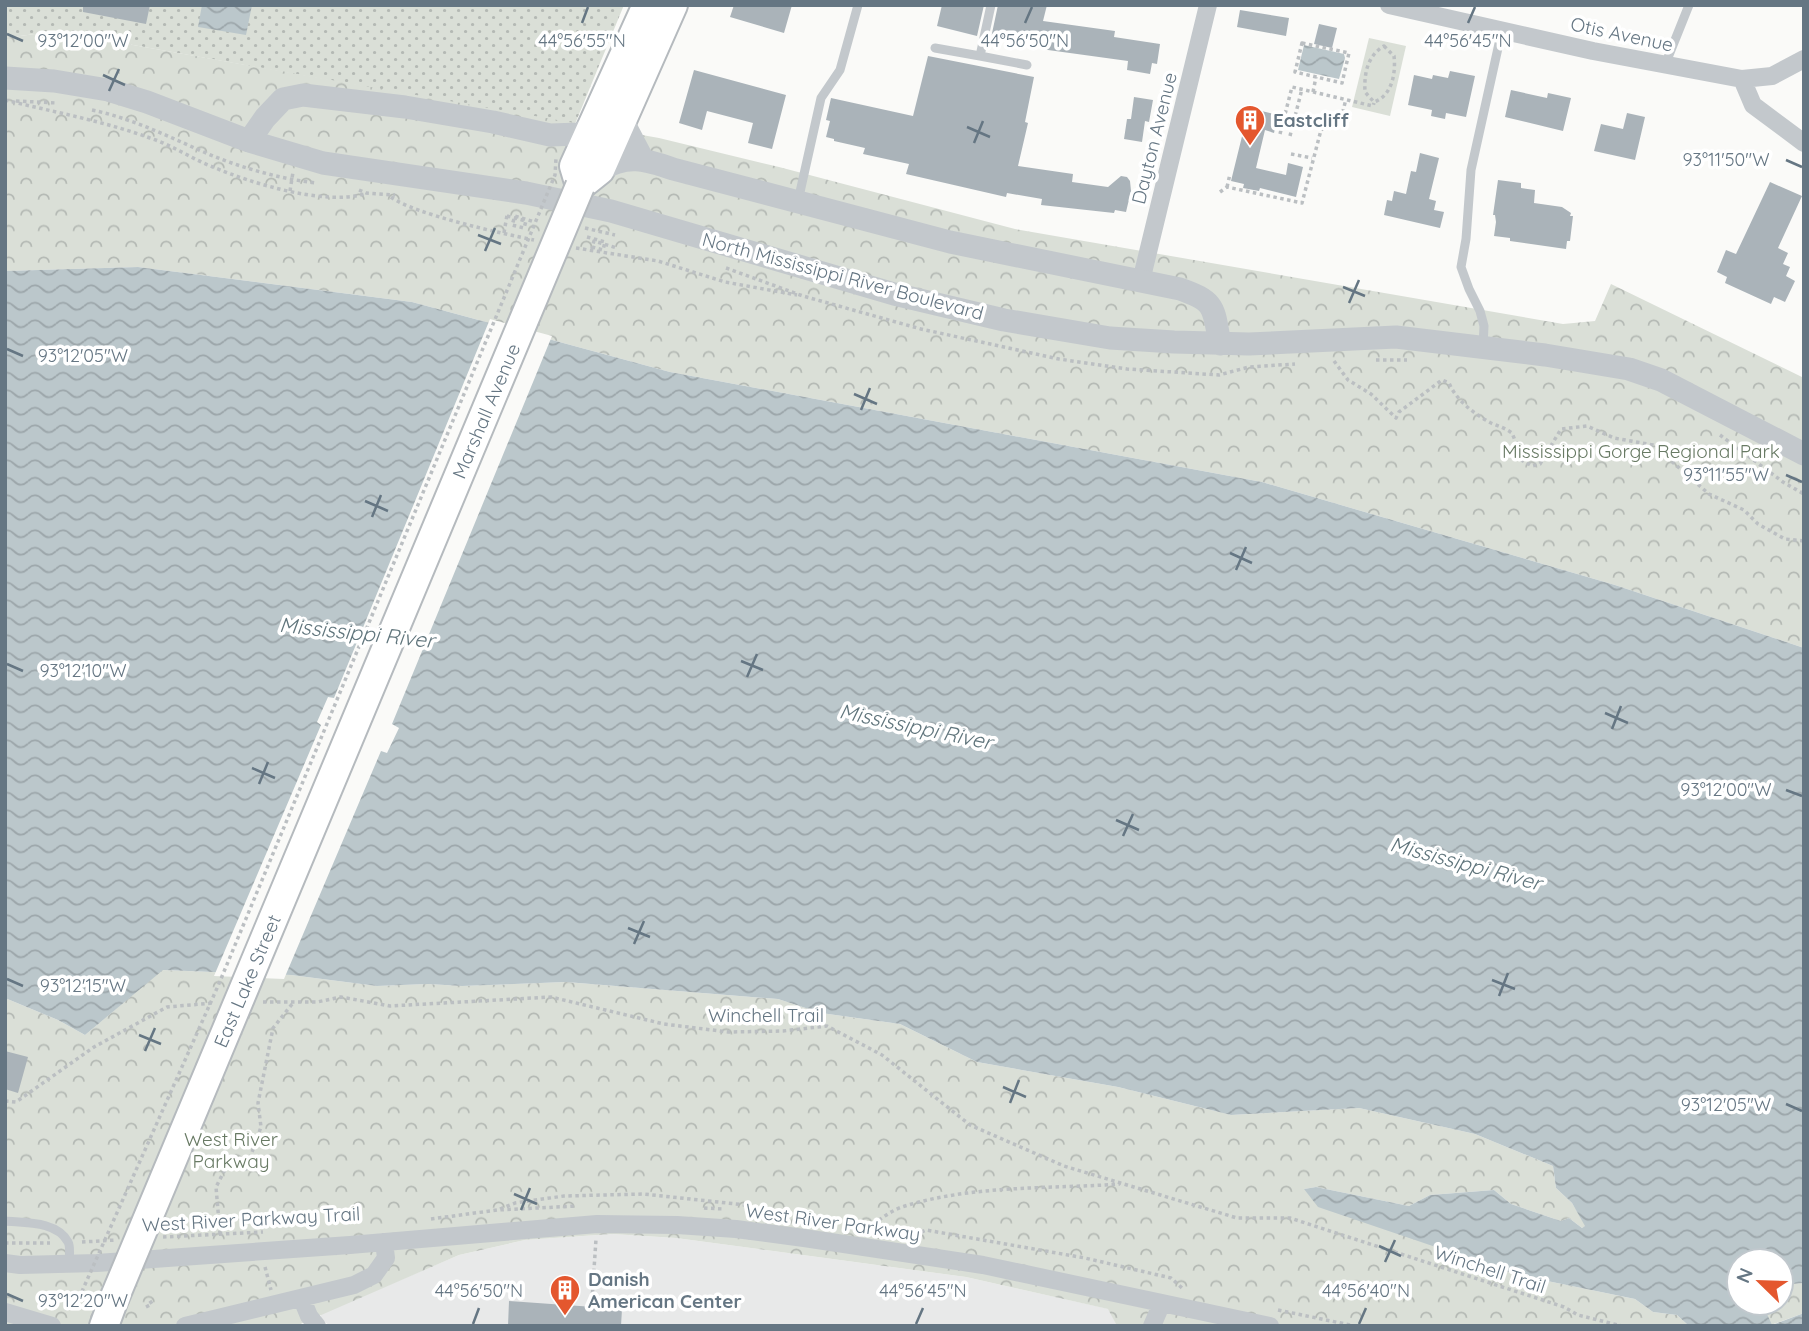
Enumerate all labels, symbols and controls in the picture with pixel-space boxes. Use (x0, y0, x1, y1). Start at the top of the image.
street label: Otis Avenue (1569, 11, 1675, 57)
text: 93°12'00"W (37, 29, 129, 52)
text: 44°56'55"N (538, 29, 626, 52)
text: 44°56'50"N (981, 29, 1069, 52)
text: 44°56'45"N (1424, 29, 1512, 52)
street label: Dayton Avenue (1126, 70, 1182, 206)
building icon: Eastcliff (1233, 103, 1267, 147)
place label: Eastcliff (1273, 108, 1349, 132)
text: 93°11'50"W (1682, 148, 1770, 171)
street label: North Mississippi River Boulevard (700, 227, 986, 325)
street label: Marshall Avenue (447, 340, 525, 482)
text: 93°12'05"W (38, 344, 128, 367)
park label: Mississippi Gorge Regional Park (1502, 439, 1780, 463)
text: 93°11'55"W (1683, 463, 1769, 486)
water label: Mississippi River (278, 611, 439, 653)
text: 93°12'10"W (39, 659, 127, 682)
water label: Mississippi River (837, 697, 998, 755)
text: 93°12'00"W (1680, 778, 1772, 801)
water label: Mississippi River (1388, 830, 1547, 896)
street label: East Lake Street (208, 911, 286, 1051)
text: 93°12'15"W (40, 974, 126, 997)
street label: Winchell Trail (708, 1003, 824, 1027)
text: 93°12'05"W (1681, 1093, 1771, 1116)
park label: West River Parkway (184, 1127, 279, 1173)
street label: West River Parkway (744, 1198, 922, 1246)
street label: West River Parkway Trail (141, 1201, 361, 1237)
street label: Winchell Trail (1431, 1240, 1549, 1298)
north arrow (1725, 1247, 1795, 1317)
text: N (1731, 1264, 1758, 1286)
place label: Danish American Center (588, 1267, 742, 1313)
building icon: Danish American Center (548, 1273, 582, 1317)
text: 44°56'50"N (435, 1279, 523, 1302)
text: 44°56'45"N (879, 1279, 967, 1302)
text: 44°56'40"N (1322, 1279, 1410, 1302)
text: 93°12'20"W (38, 1289, 128, 1312)

